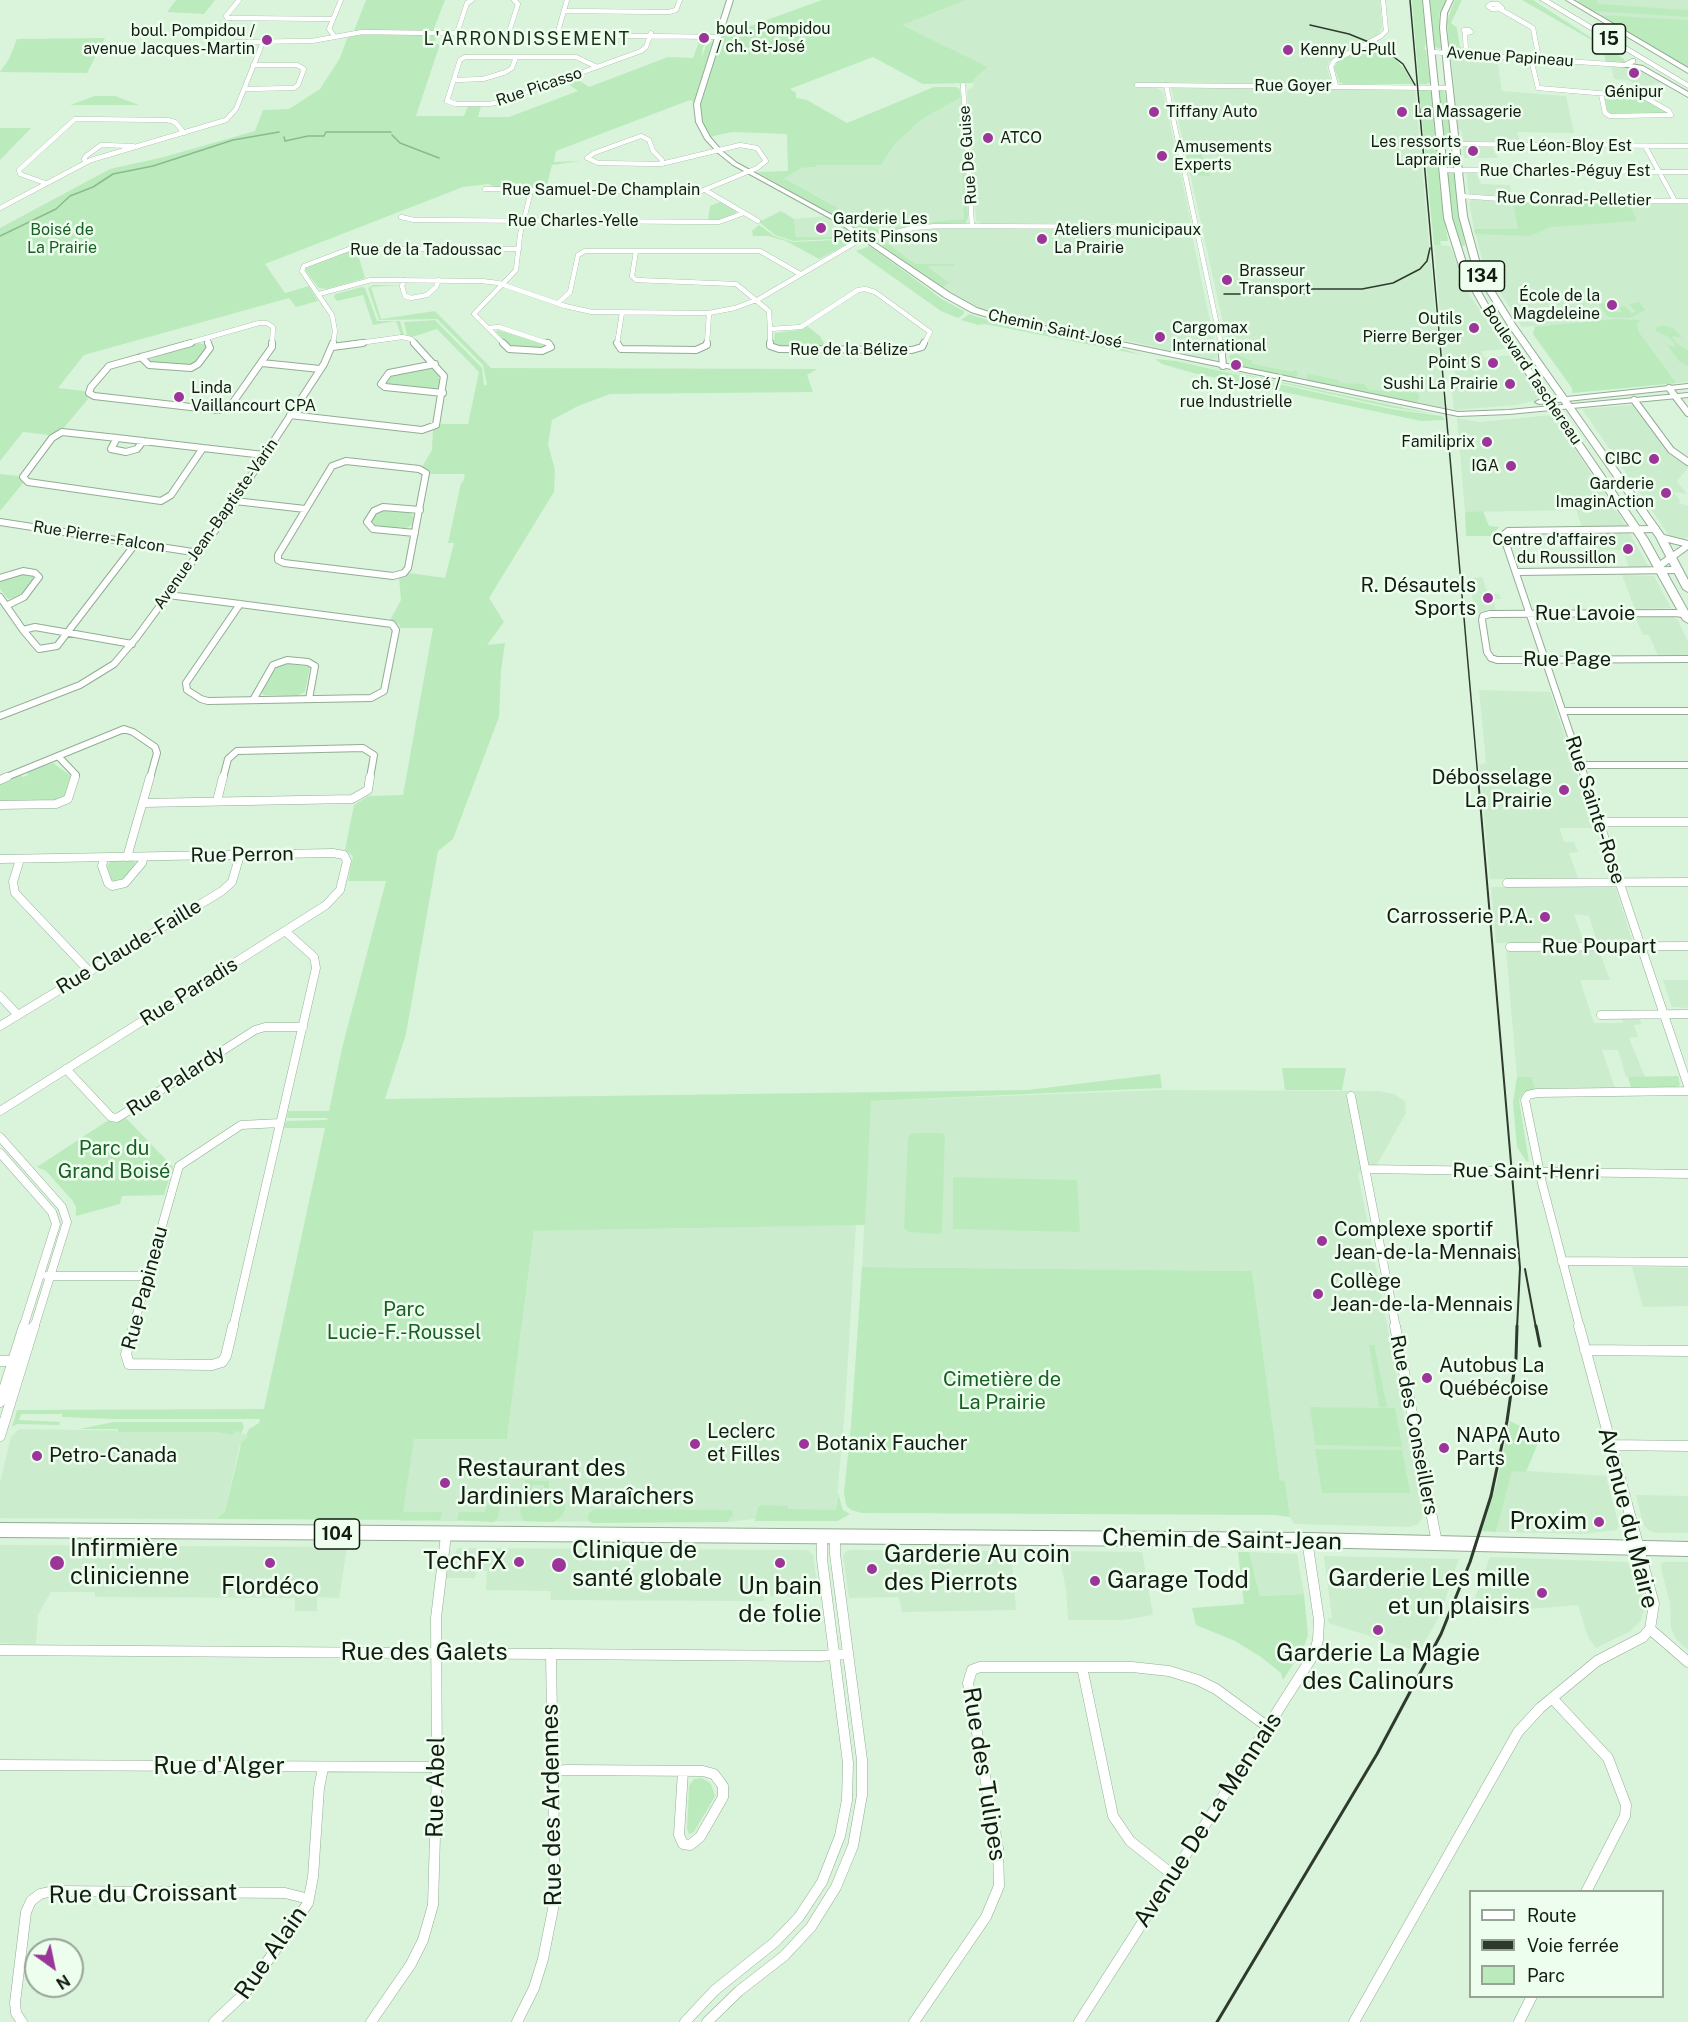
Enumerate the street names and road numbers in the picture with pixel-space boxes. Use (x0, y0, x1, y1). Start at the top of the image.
road number: 15 (1592, 24, 1626, 54)
street label: Avenue Papineau (1446, 43, 1574, 71)
street label: Rue Picasso (493, 63, 585, 111)
street label: Rue Goyer (1254, 76, 1332, 96)
street label: Rue De Guise (955, 105, 981, 205)
street label: Rue Léon-Bloy Est (1496, 136, 1632, 156)
street label: Rue Charles-Péguy Est (1480, 161, 1650, 181)
street label: Rue Samuel-De Champlain (502, 180, 700, 200)
street label: Rue Conrad-Pelletier (1496, 188, 1652, 210)
street label: Rue Charles-Yelle (507, 211, 639, 231)
street label: Rue de la Tadoussac (350, 240, 502, 260)
road number: 134 (1460, 261, 1504, 291)
street label: Boulevard Taschereau (1478, 302, 1586, 448)
street label: Chemin Saint-José (986, 305, 1124, 353)
street label: Rue de la Bélize (790, 340, 908, 360)
street label: Avenue Jean-Baptiste-Varin (150, 435, 282, 613)
street label: Rue Pierre-Falcon (32, 517, 166, 557)
street label: Rue Lavoie (1535, 602, 1635, 626)
street label: Rue Page (1523, 648, 1611, 672)
street label: Rue Sainte-Rose (1560, 733, 1630, 887)
street label: Rue Perron (190, 842, 294, 868)
street label: Rue Claude-Faille (52, 894, 206, 1000)
street label: Rue Poupart (1542, 935, 1656, 959)
street label: Rue Paradis (136, 953, 242, 1031)
street label: Rue Palardy (122, 1040, 230, 1122)
street label: Rue Saint-Henri (1452, 1159, 1600, 1185)
street label: Rue Papineau (117, 1223, 173, 1353)
street label: Rue des Conseillers (1385, 1333, 1443, 1517)
street label: Avenue du Maire (1592, 1424, 1664, 1612)
road number: 104 (314, 1519, 360, 1549)
street label: Chemin de Saint-Jean (1102, 1524, 1342, 1556)
street label: Rue des Galets (340, 1639, 508, 1667)
street label: Rue des Tulipes (956, 1685, 1012, 1863)
street label: Rue des Ardennes (536, 1703, 568, 1907)
street label: Avenue De La Mennais (1128, 1707, 1288, 1933)
street label: Rue Abel (421, 1736, 451, 1838)
street label: Rue d'Alger (153, 1753, 285, 1781)
street label: Rue du Croissant (48, 1878, 238, 1910)
street label: Rue Alain (229, 1901, 313, 2005)

